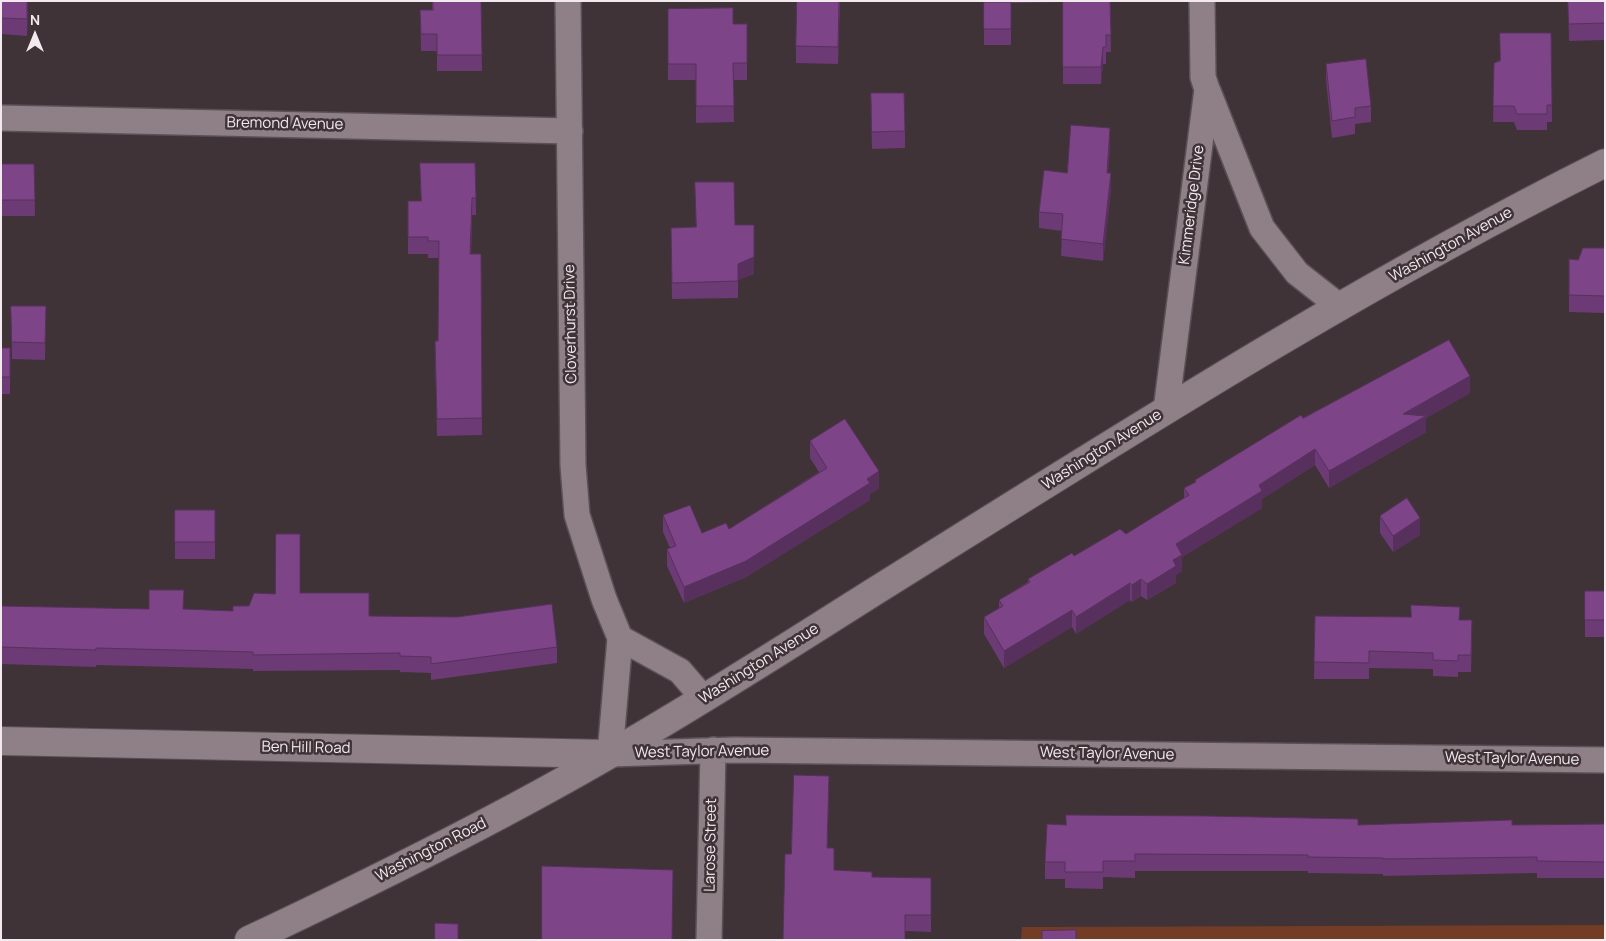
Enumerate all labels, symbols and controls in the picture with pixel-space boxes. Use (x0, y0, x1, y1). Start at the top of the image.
north arrow (10, 10, 60, 60)
text: N (30, 10, 40, 29)
street label: Bremond Avenue (227, 114, 343, 134)
street label: Kimmeridge Drive (1176, 144, 1208, 266)
street label: Washington Avenue (1386, 204, 1516, 286)
street label: Cloverhurst Drive (561, 264, 581, 384)
street label: Washington Avenue (1039, 406, 1165, 494)
street label: Washington Avenue (696, 620, 822, 708)
street label: Ben Hill Road (261, 738, 351, 758)
street label: West Taylor Avenue (635, 742, 769, 762)
street label: West Taylor Avenue (1040, 744, 1174, 764)
street label: West Taylor Avenue (1445, 749, 1579, 769)
street label: Larose Street (701, 798, 721, 892)
street label: Washington Road (373, 814, 489, 886)

